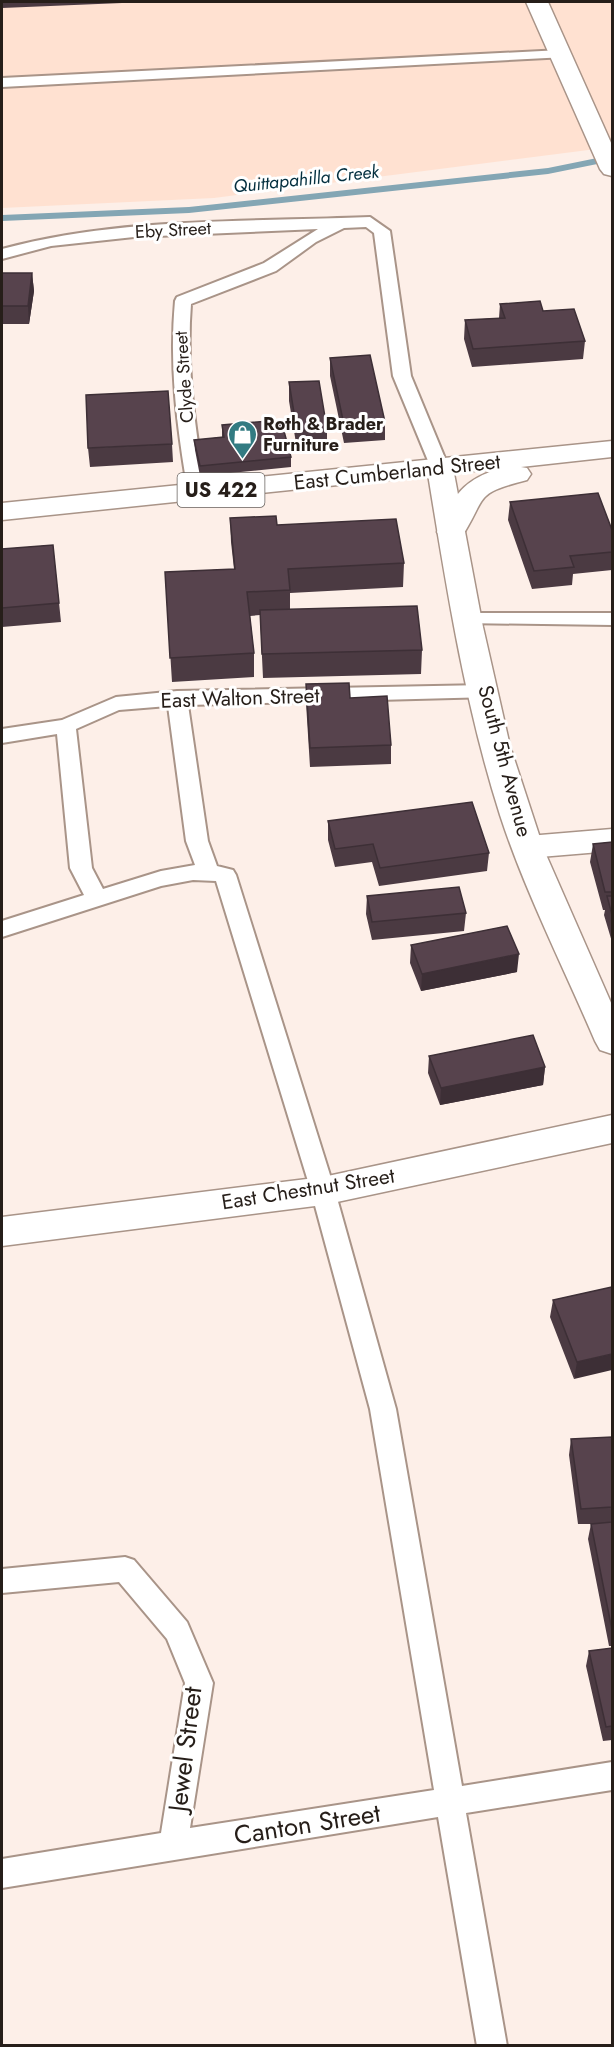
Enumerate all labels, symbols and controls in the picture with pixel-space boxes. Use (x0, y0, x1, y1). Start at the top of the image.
water label: Quittapahilla Creek (232, 158, 381, 200)
street label: Eby Street (134, 215, 212, 245)
street label: Clyde Street (168, 329, 200, 424)
place label: Roth & Brader Furniture (263, 411, 384, 458)
shop icon: Roth & Brader Furniture (226, 418, 258, 460)
street label: East Cumberland Street (292, 446, 502, 498)
road number: US 422 (178, 473, 264, 507)
street label: East Walton Street (160, 680, 320, 716)
street label: South 5th Avenue (470, 682, 540, 840)
street label: East Chestnut Street (219, 1161, 397, 1217)
street label: Jewel Street (158, 1684, 212, 1817)
street label: Canton Street (231, 1794, 384, 1854)

